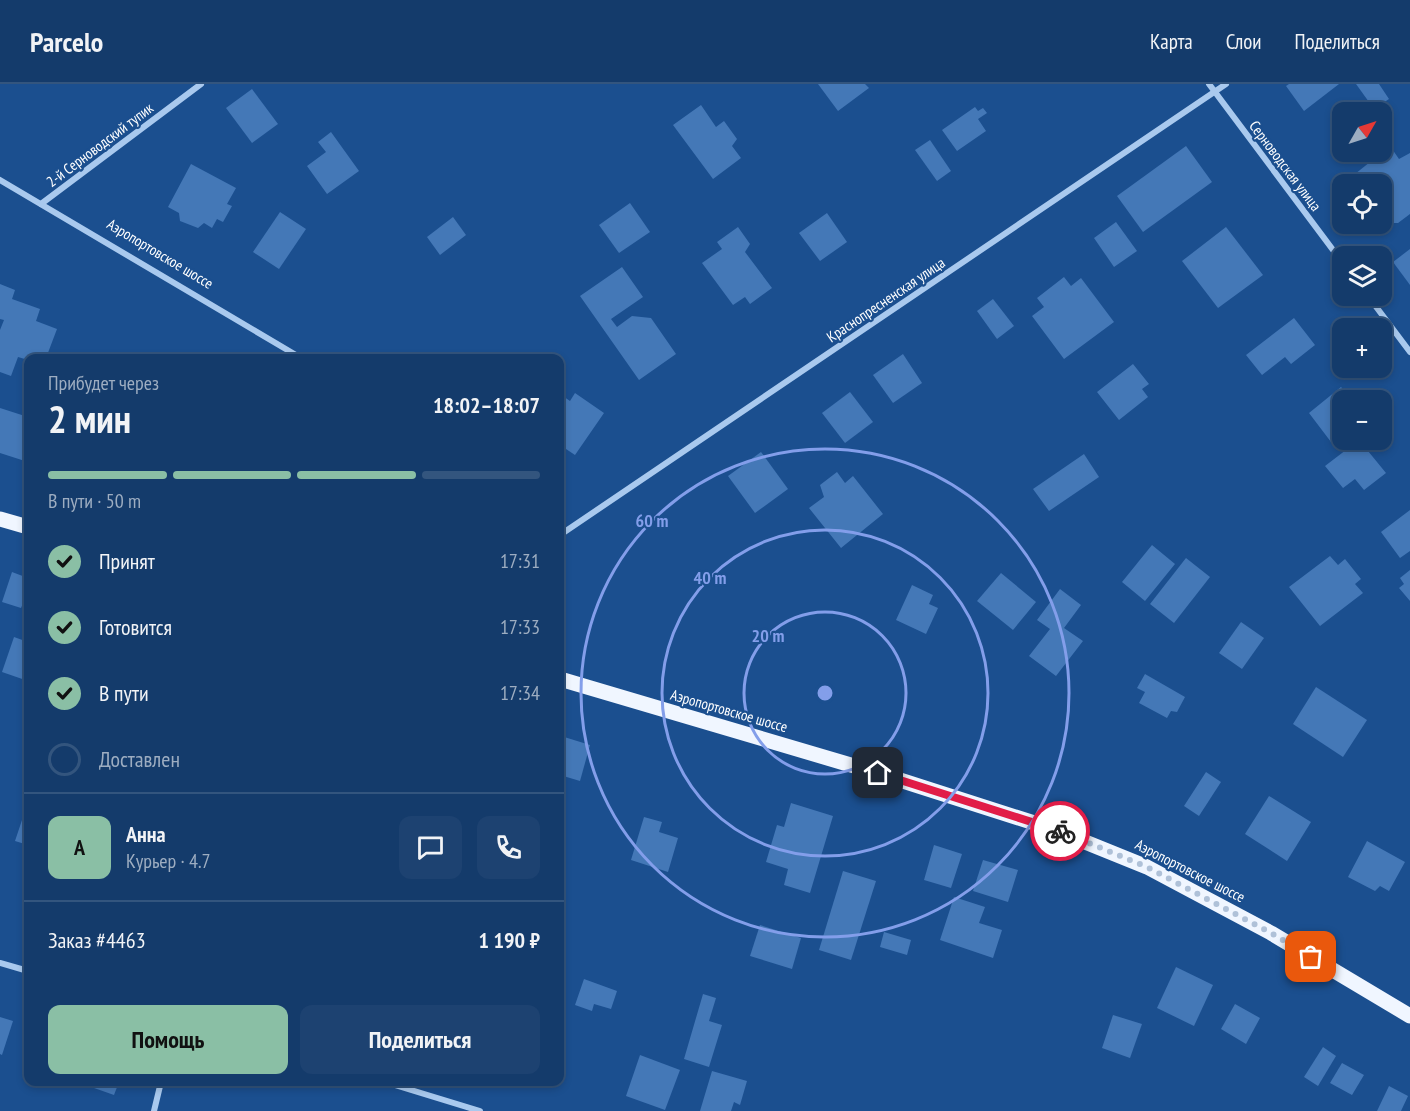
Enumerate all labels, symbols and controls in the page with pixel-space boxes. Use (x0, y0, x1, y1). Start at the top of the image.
text: Parcelo (30, 23, 103, 60)
text: Карта (1150, 28, 1193, 55)
text: Слои (1226, 28, 1261, 55)
text: Поделиться (1294, 28, 1380, 55)
street label: 2-й Серноводский тупик (42, 98, 157, 191)
north arrow (1332, 102, 1392, 162)
map controls (1332, 102, 1392, 450)
street label: Серноводская улица (1245, 117, 1326, 215)
button: locate (1332, 174, 1392, 234)
street label: Аэропортовское шоссе (104, 214, 217, 293)
button: layers (1332, 246, 1392, 306)
street label: Краснопресненская улица (823, 253, 949, 346)
button: + (1332, 318, 1392, 378)
text: Прибудет через (48, 370, 159, 396)
button: − (1332, 390, 1392, 450)
text: 18:02–18:07 (433, 391, 540, 419)
text: 2 мин (48, 393, 131, 444)
text: В пути · 50 m (48, 488, 141, 514)
text: 60 m (636, 509, 668, 532)
icon: check (48, 545, 81, 578)
text: Принят (99, 547, 155, 575)
text: 17:31 (500, 548, 540, 574)
text: 40 m (694, 566, 726, 589)
icon: check (48, 611, 81, 644)
text: Готовится (99, 613, 172, 641)
text: 17:33 (500, 614, 540, 640)
text: 20 m (752, 624, 784, 647)
icon: check (48, 677, 81, 710)
text: В пути (99, 679, 149, 707)
text: 17:34 (500, 680, 540, 706)
centre of rings (815, 683, 835, 703)
street label: Аэропортовское шоссе (668, 685, 790, 736)
text: Доставлен (99, 745, 180, 773)
pin (852, 747, 903, 798)
icon: home (861, 756, 894, 789)
courier (1030, 801, 1090, 861)
icon: bike (1044, 815, 1077, 848)
button: chat (399, 816, 462, 879)
button: phone (477, 816, 540, 879)
text: Анна (126, 820, 166, 848)
text: А (74, 833, 85, 861)
street label: Аэропортовское шоссе (1132, 835, 1248, 906)
text: Курьер · 4.7 (126, 848, 211, 874)
text: Заказ #4463 (48, 926, 146, 954)
text: 1 190 ₽ (478, 926, 540, 954)
pin (1285, 931, 1336, 982)
icon: bag (1294, 940, 1327, 973)
button: Помощь (48, 1005, 288, 1074)
button: Поделиться (300, 1005, 540, 1074)

